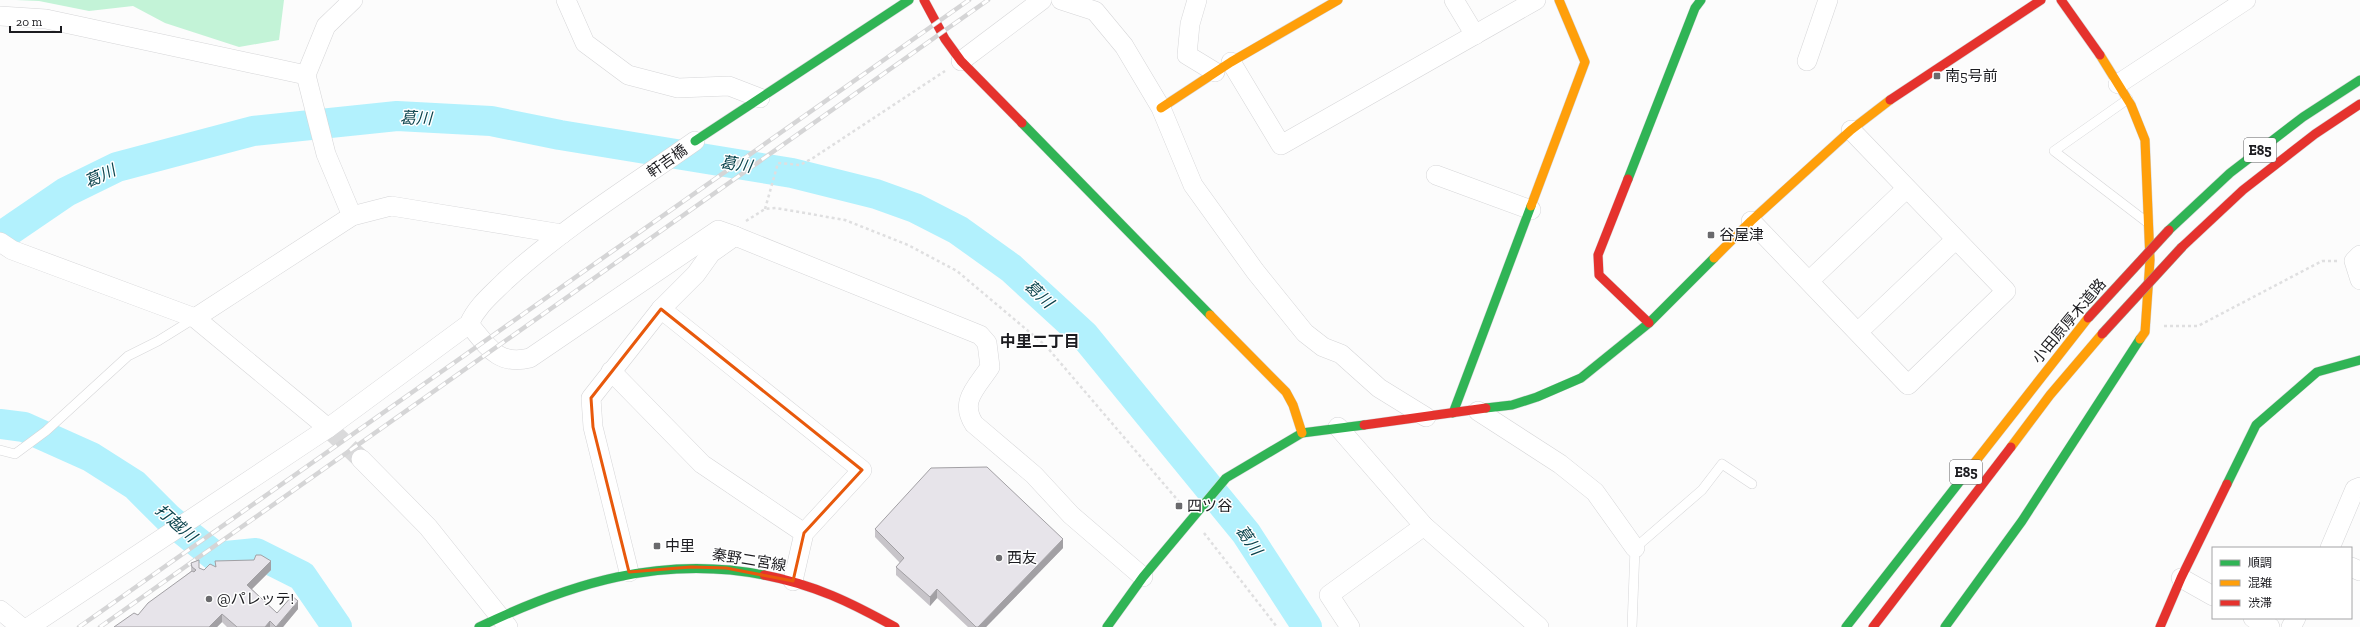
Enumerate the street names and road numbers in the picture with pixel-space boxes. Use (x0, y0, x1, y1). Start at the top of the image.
road number: E85 (2244, 138, 2276, 162)
street label: 軒吉橋 (643, 141, 691, 181)
street label: 小田原厚木道路 (2028, 275, 2110, 367)
road number: E85 (1950, 460, 1982, 484)
street label: 秦野二宮線 (711, 545, 787, 575)

